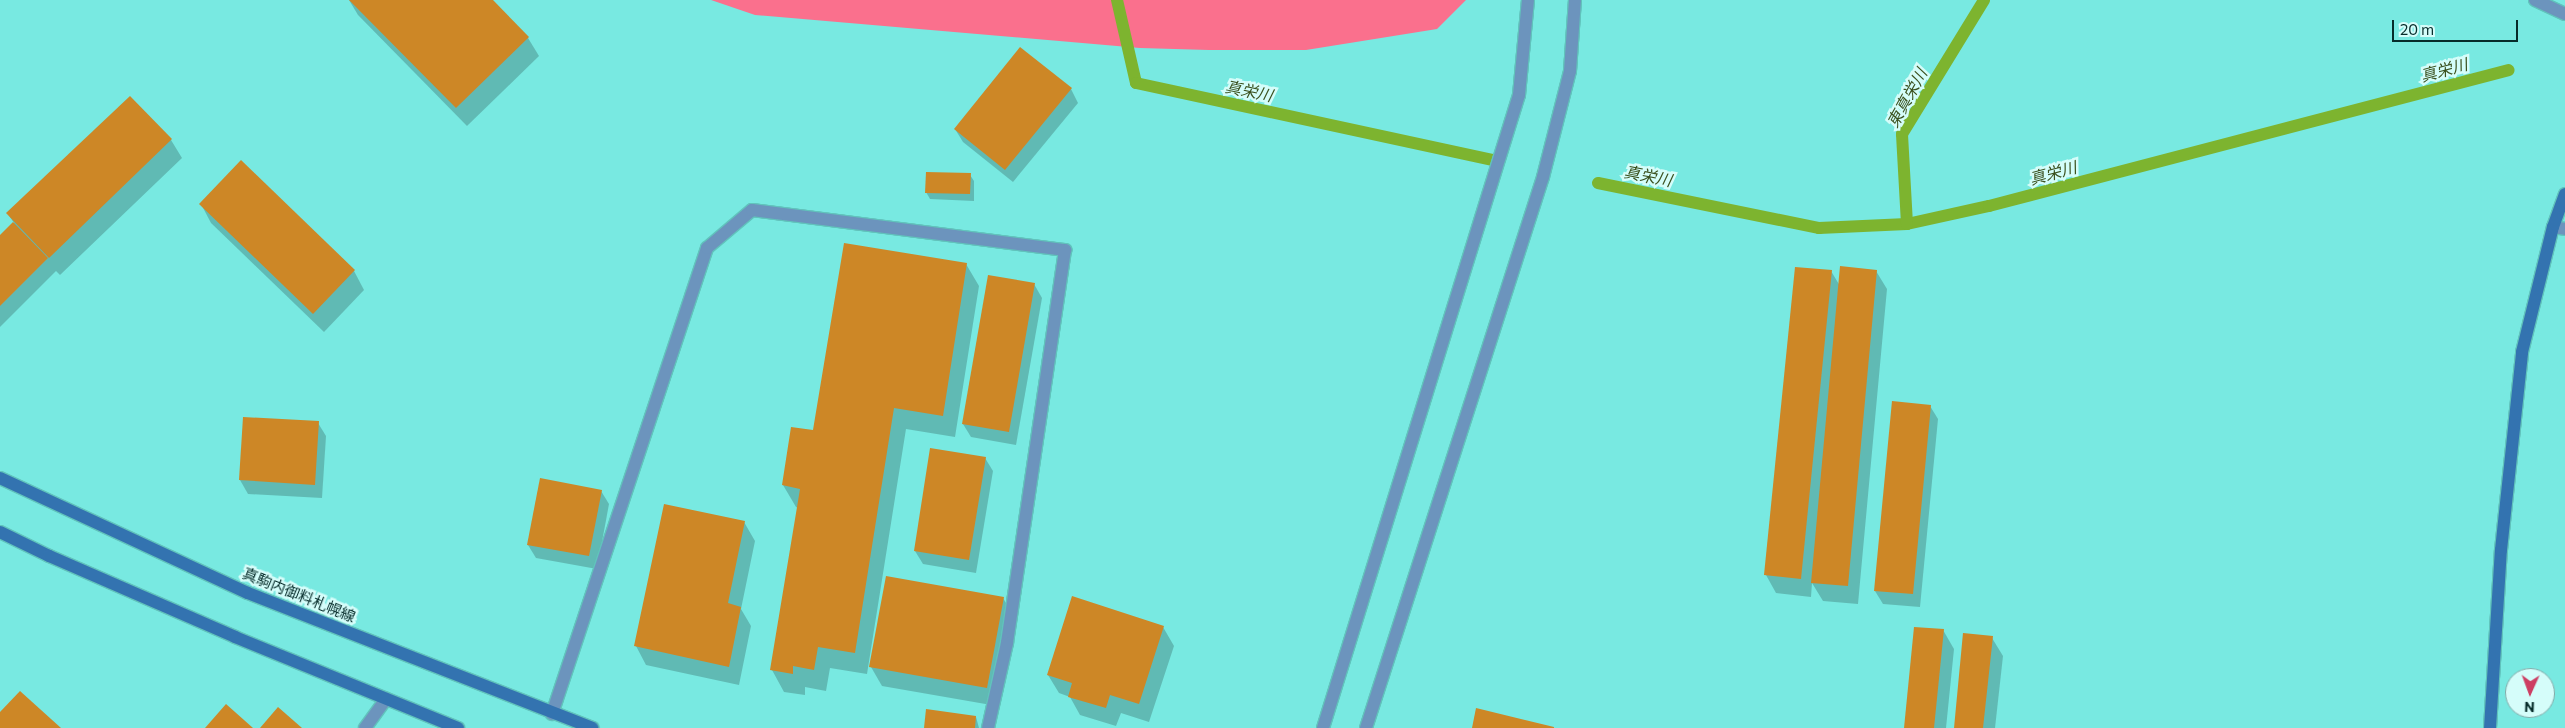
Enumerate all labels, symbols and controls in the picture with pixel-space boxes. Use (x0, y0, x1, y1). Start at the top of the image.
scale bar (2395, 10, 2521, 42)
text: 20 m (2400, 20, 2434, 38)
water label: 真栄川 (2418, 55, 2470, 85)
water label: 東真栄川 (1883, 65, 1931, 131)
water label: 真栄川 (1224, 77, 1274, 105)
water label: 真栄川 (2027, 158, 2079, 188)
water label: 真栄川 (1623, 162, 1673, 190)
street label: 真駒内御料札幌線 (240, 564, 358, 626)
north arrow (2505, 668, 2555, 718)
text: N (2524, 699, 2535, 716)

